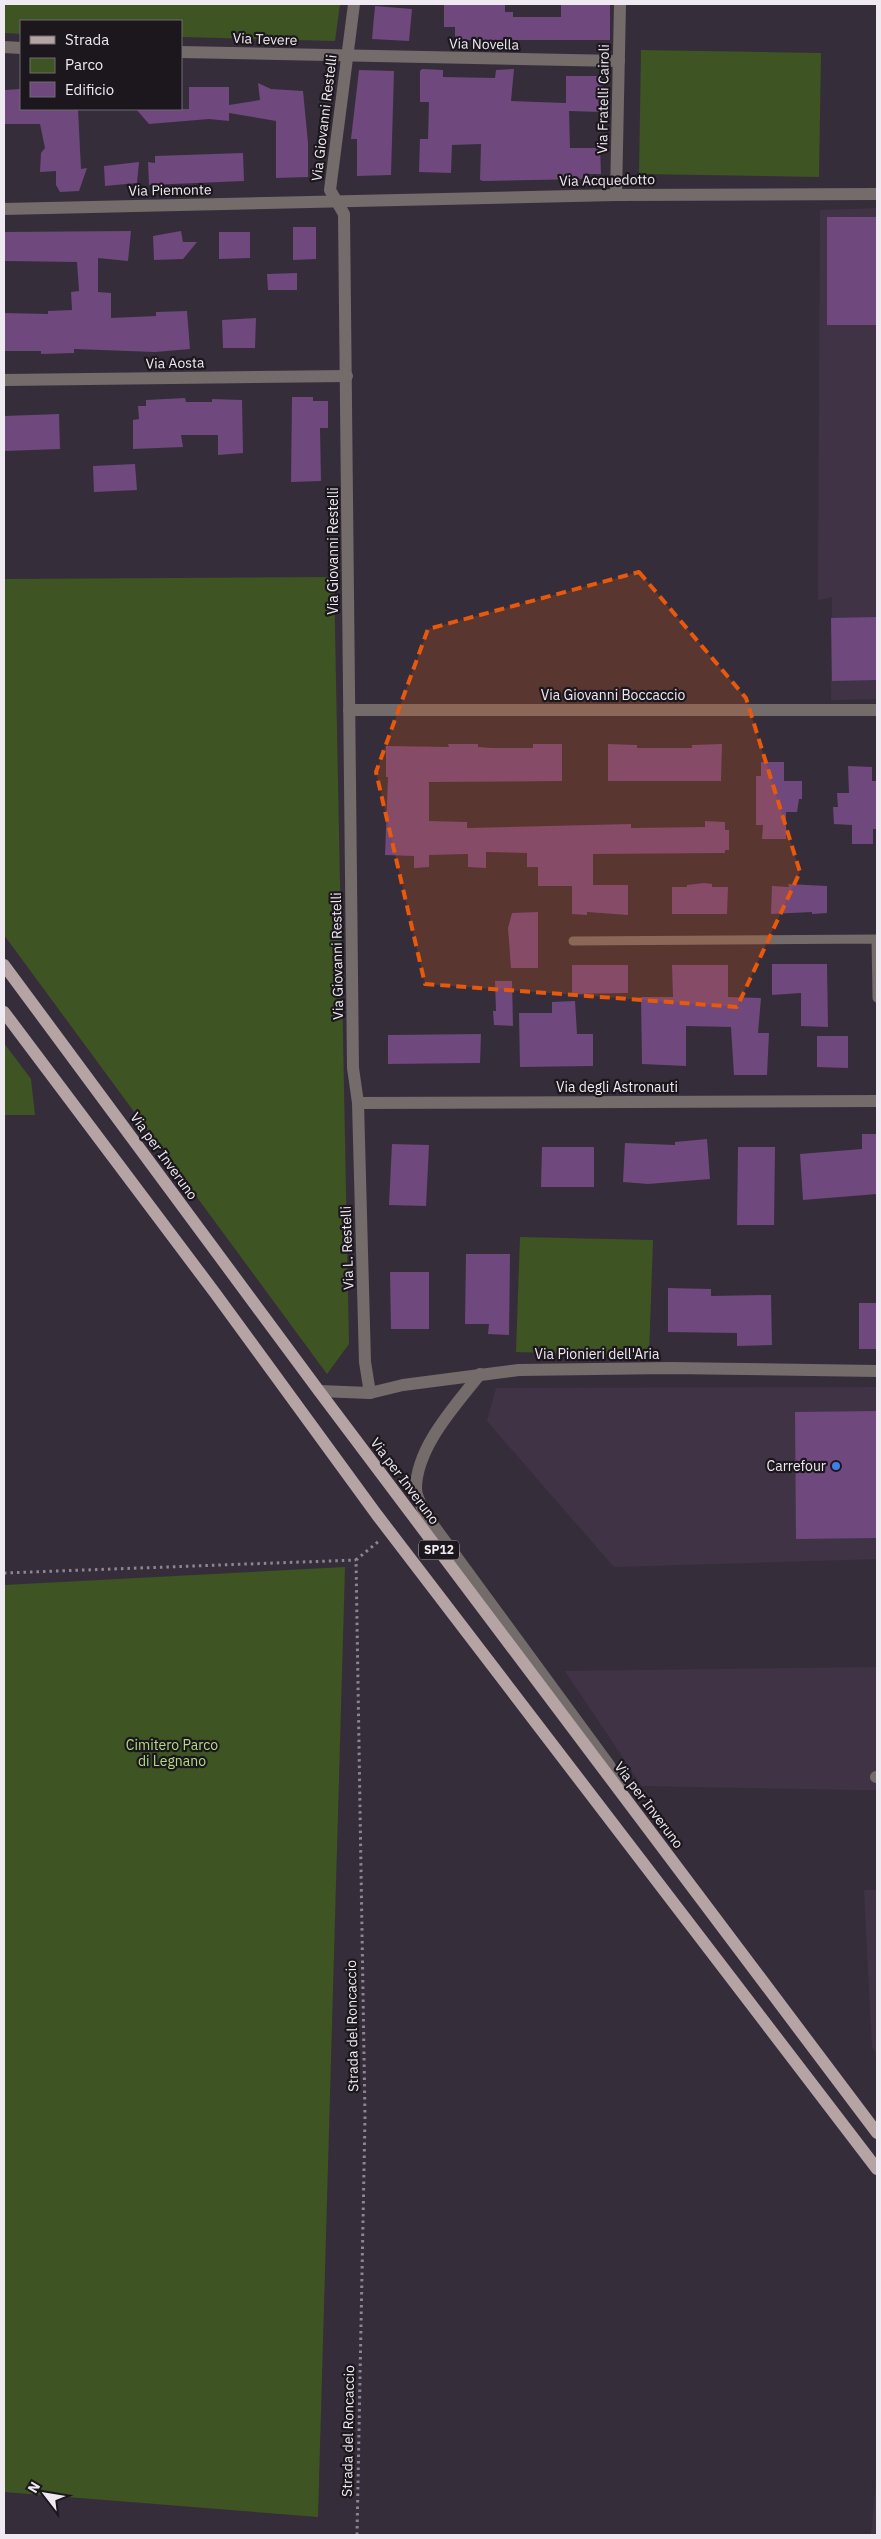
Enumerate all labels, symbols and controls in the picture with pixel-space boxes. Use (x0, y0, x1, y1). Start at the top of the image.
legend (20, 20, 182, 110)
street label: Via Tevere (232, 29, 298, 49)
text: Strada (65, 30, 109, 49)
street label: Via Novella (449, 34, 520, 54)
street label: Via Fratelli Cairoli (593, 44, 613, 154)
street label: Via Giovanni Restelli (307, 54, 341, 182)
text: Parco (65, 55, 103, 74)
text: Edificio (65, 80, 114, 99)
street label: Via Acquedotto (559, 170, 655, 190)
street label: Via Piemonte (128, 180, 212, 200)
street label: Via Aosta (145, 353, 205, 373)
street label: Via Giovanni Restelli (324, 487, 342, 615)
street label: Via Giovanni Boccaccio (541, 686, 685, 704)
street label: Via Giovanni Restelli (327, 892, 347, 1020)
street label: Via degli Astronauti (556, 1078, 678, 1096)
street label: Via per Inveruno (126, 1109, 202, 1203)
street label: Via L. Restelli (337, 1206, 357, 1290)
street label: Via Pionieri dell'Aria (535, 1345, 660, 1363)
street label: Via per Inveruno (367, 1434, 444, 1528)
place label: Carrefour (767, 1457, 826, 1475)
marker: Carrefour (830, 1460, 842, 1472)
road number: SP12 (419, 1540, 459, 1560)
park label: Cimitero Parco di Legnano (126, 1736, 218, 1770)
street label: Via per Inveruno (611, 1758, 688, 1852)
street label: Strada del Roncaccio (342, 1960, 362, 2092)
street label: Strada del Roncaccio (338, 2365, 358, 2497)
north arrow (20, 2469, 70, 2519)
text: N (24, 2478, 44, 2496)

